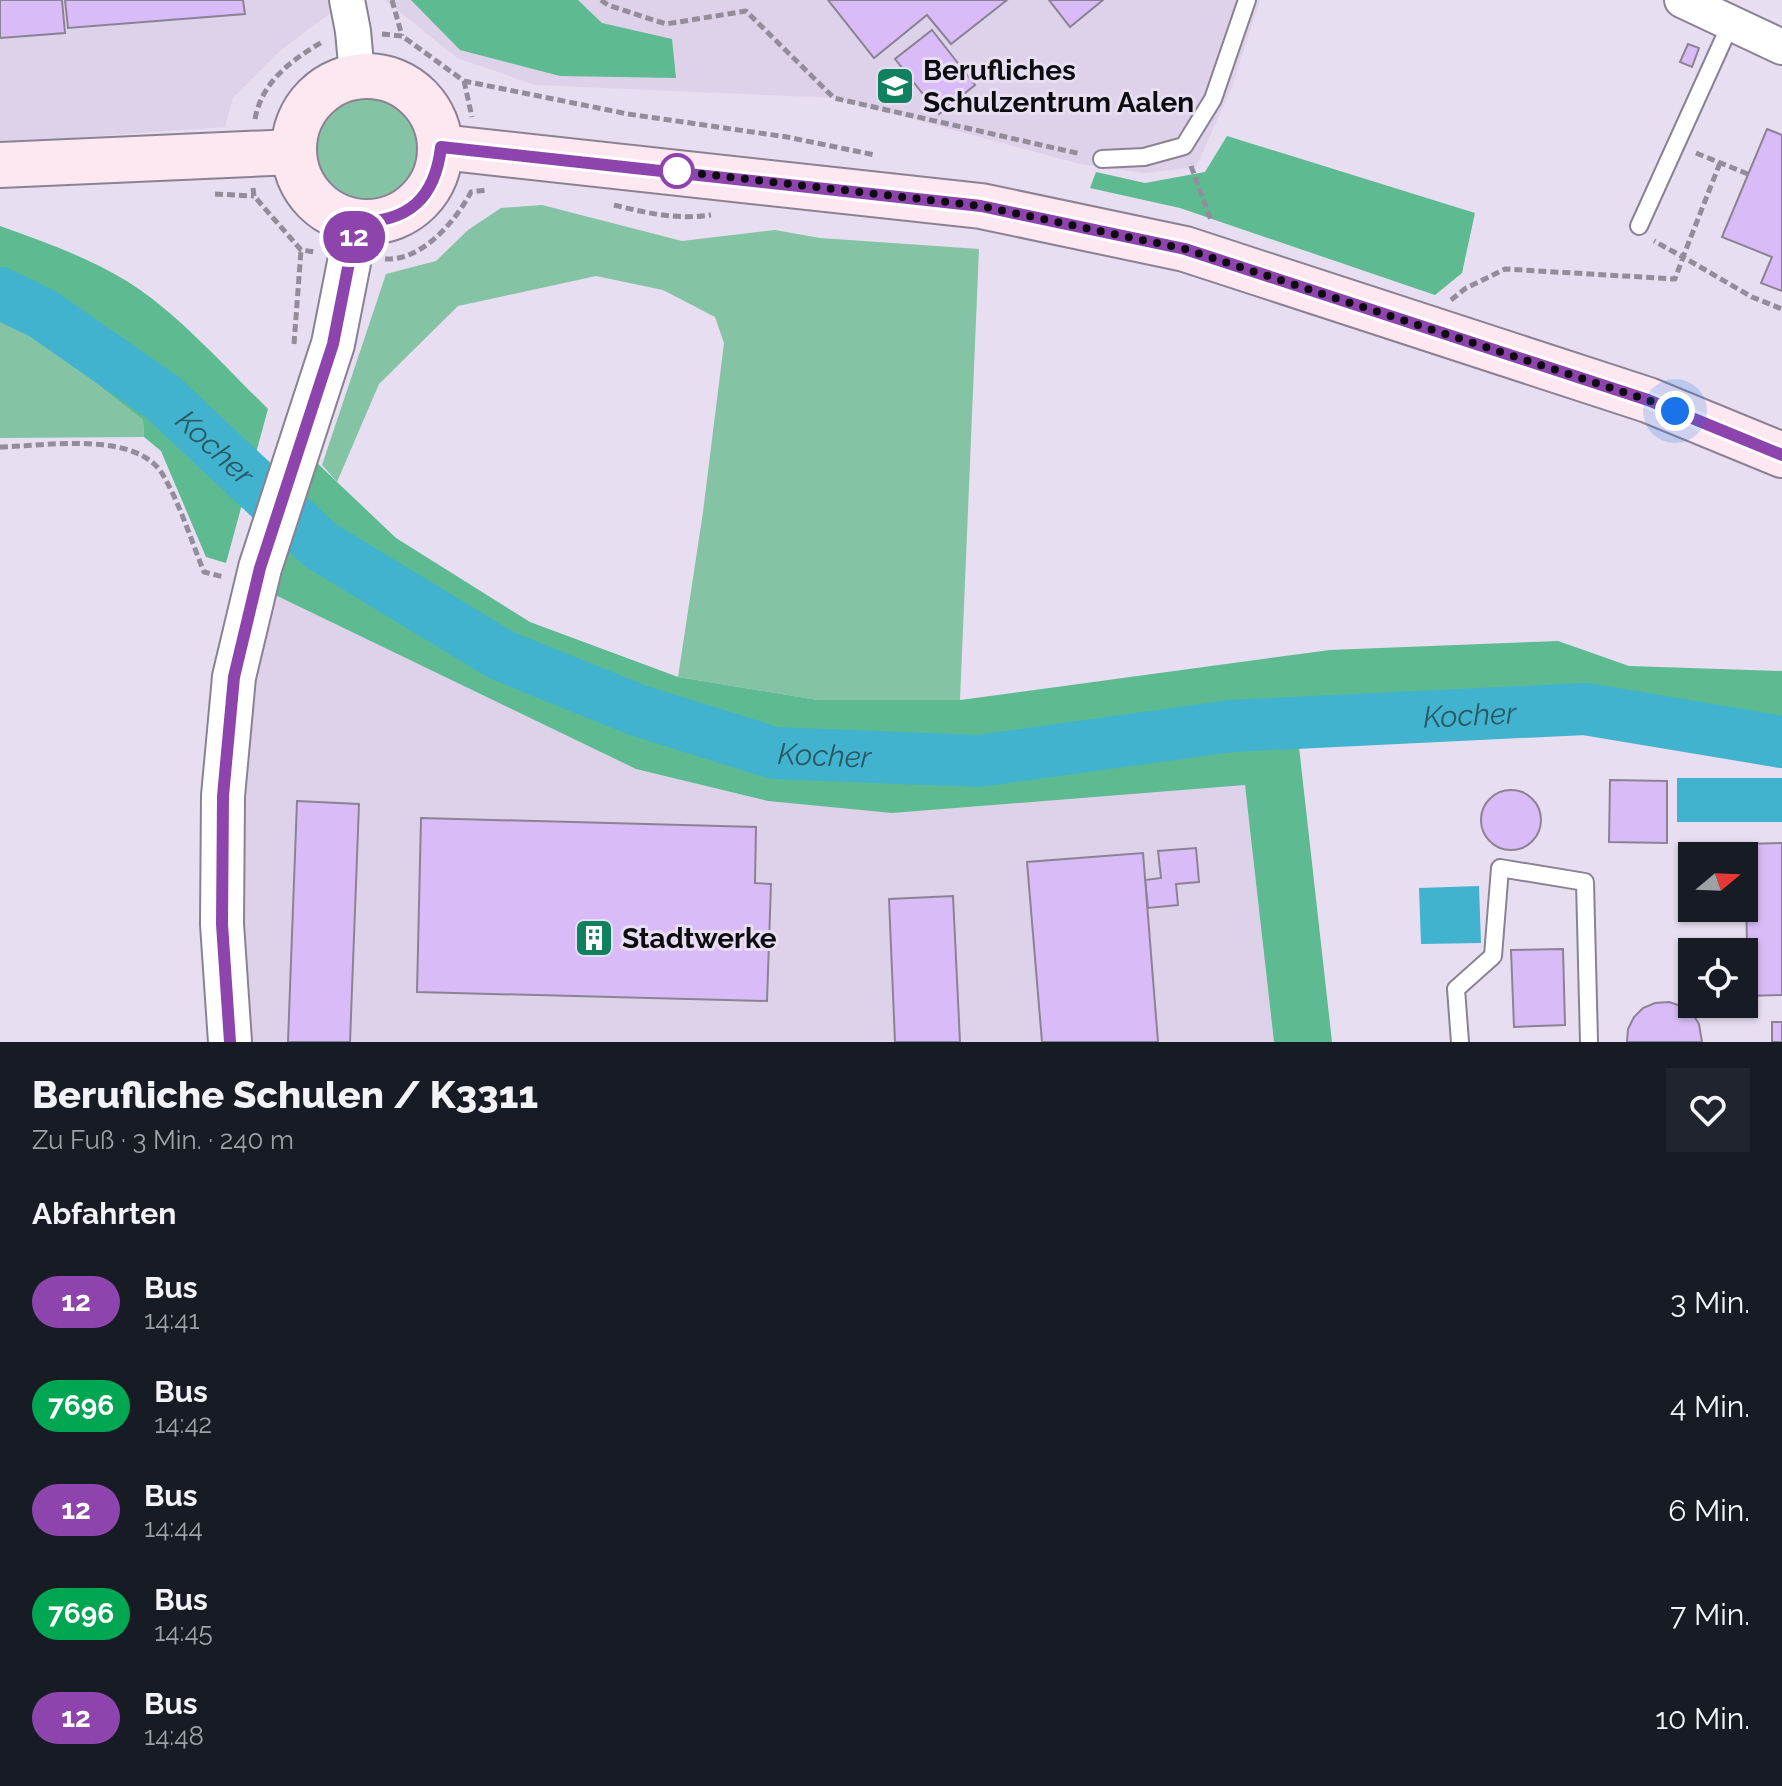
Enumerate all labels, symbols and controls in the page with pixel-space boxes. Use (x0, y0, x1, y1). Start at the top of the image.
place label: Berufliches Schulzentrum Aalen (923, 54, 1194, 119)
school or university icon: Berufliches Schulzentrum Aalen (874, 65, 916, 107)
unlabelled marker (660, 154, 694, 188)
line badge: 12 (318, 211, 390, 263)
text: 12 (339, 220, 369, 253)
your location (1655, 391, 1695, 431)
water label: Kocher (169, 402, 263, 493)
water label: Kocher (1422, 695, 1519, 734)
water label: Kocher (777, 736, 874, 774)
north arrow (1678, 842, 1758, 922)
map controls (1678, 842, 1758, 1018)
building icon: Stadtwerke (573, 917, 615, 959)
place label: Stadtwerke (622, 922, 777, 955)
button: locate (1678, 938, 1758, 1018)
button: heart (1666, 1068, 1750, 1152)
text: Berufliche Schulen / K3311 (32, 1072, 538, 1117)
text: Zu Fuß · 3 Min. · 240 m (32, 1125, 294, 1155)
text: Abfahrten (32, 1196, 176, 1231)
text: Bus (144, 1270, 198, 1305)
text: 12 (61, 1285, 91, 1318)
text: 3 Min. (1670, 1285, 1750, 1320)
text: 14:41 (144, 1305, 200, 1335)
text: Bus (154, 1374, 208, 1409)
text: 7696 (48, 1389, 114, 1422)
text: 4 Min. (1670, 1389, 1750, 1424)
text: 14:42 (154, 1409, 212, 1439)
text: Bus (144, 1478, 198, 1513)
text: 12 (61, 1493, 91, 1526)
text: 6 Min. (1668, 1493, 1750, 1528)
text: 14:44 (144, 1513, 203, 1543)
text: Bus (154, 1582, 208, 1617)
text: 7696 (48, 1597, 114, 1630)
text: 7 Min. (1670, 1597, 1750, 1632)
text: 14:45 (154, 1617, 213, 1647)
text: Bus (144, 1686, 198, 1721)
text: 12 (61, 1701, 91, 1734)
text: 10 Min. (1655, 1701, 1750, 1736)
text: 14:48 (144, 1721, 204, 1751)

